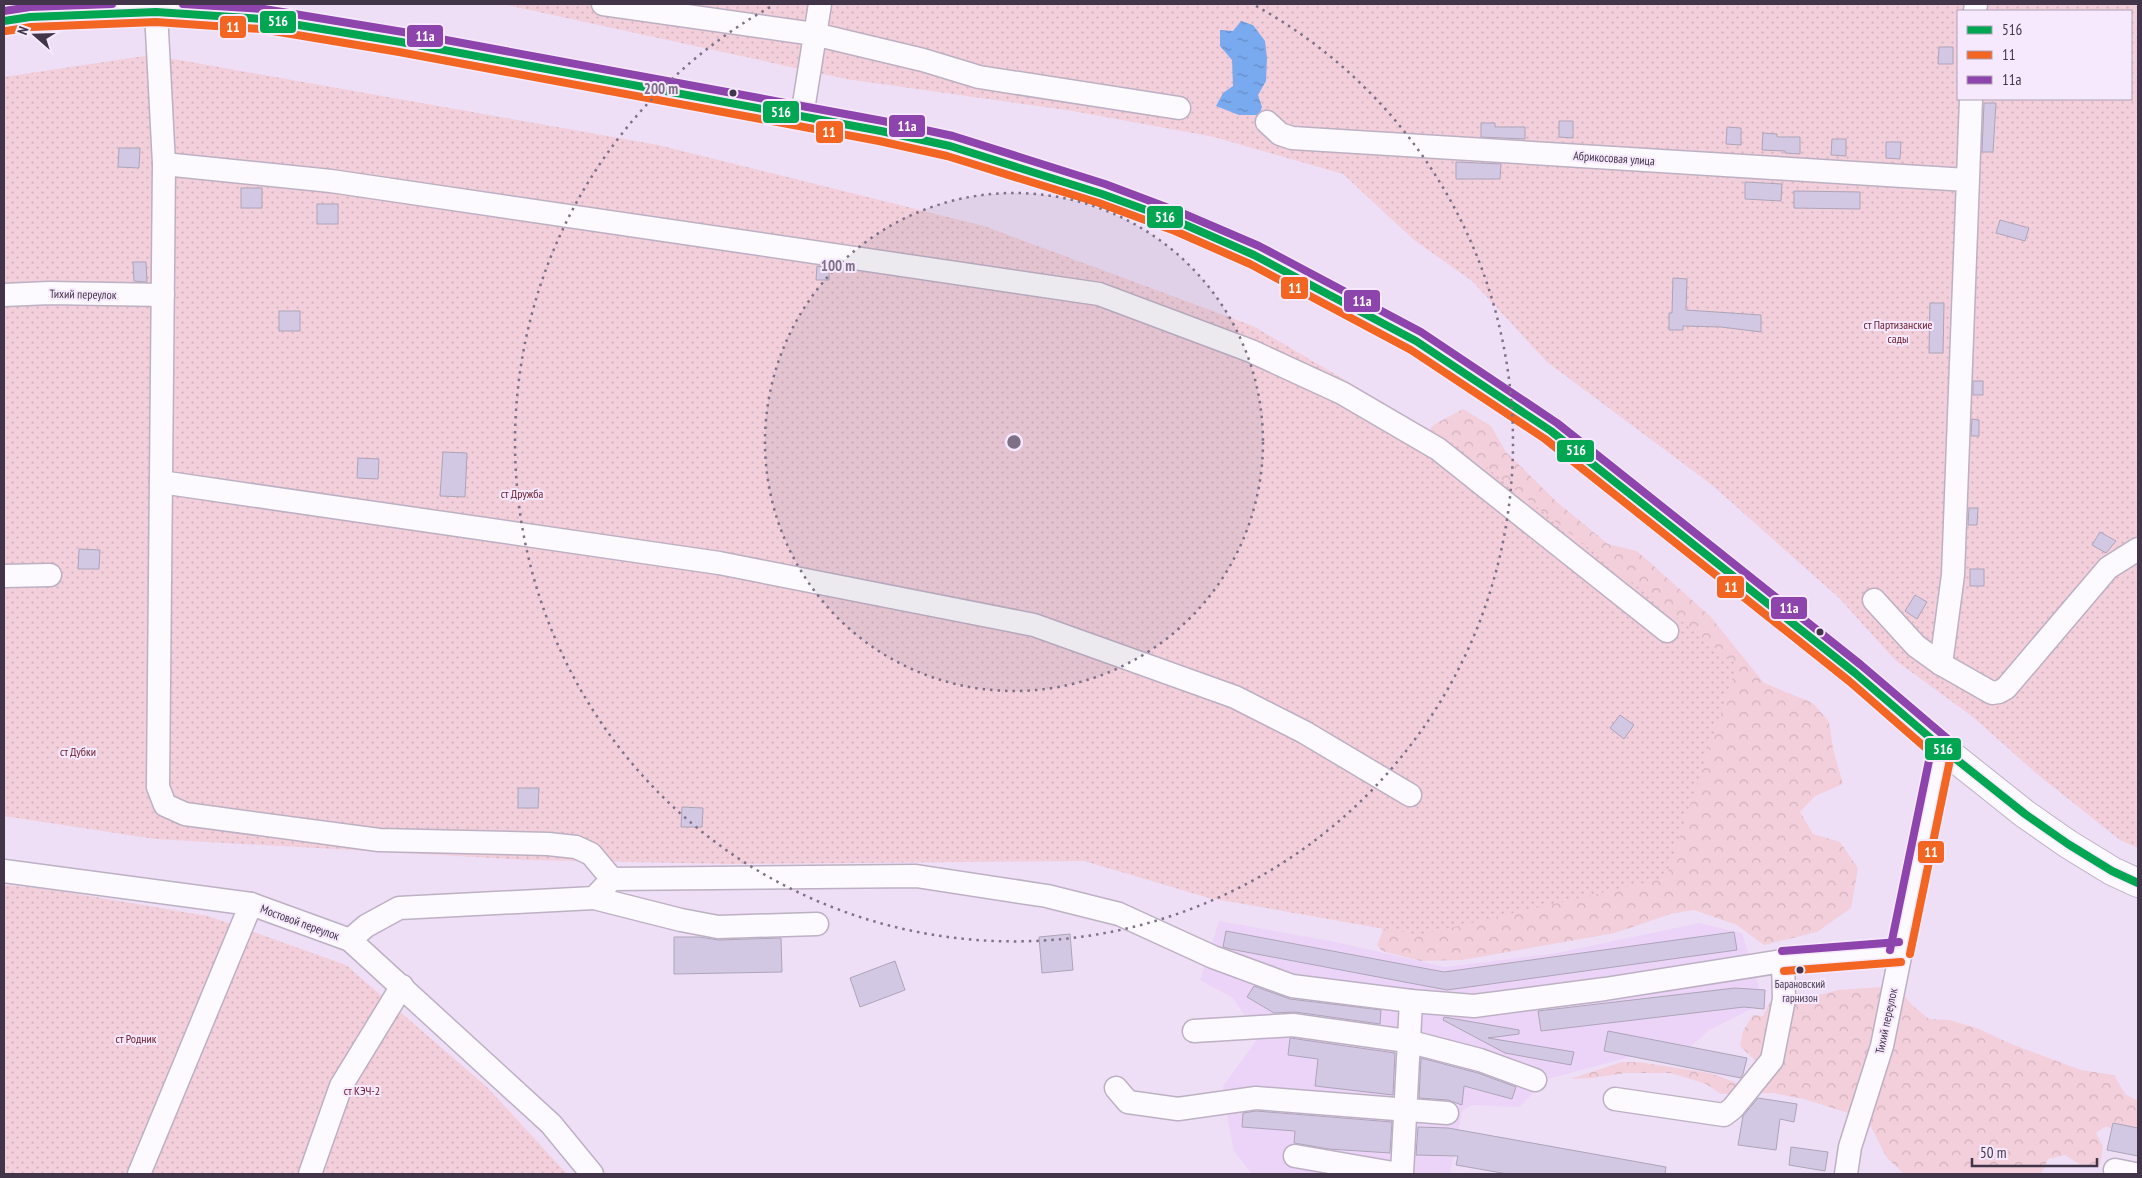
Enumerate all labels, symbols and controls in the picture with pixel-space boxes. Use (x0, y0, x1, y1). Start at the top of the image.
north arrow (10, 10, 60, 60)
line badge: 516 (259, 10, 297, 34)
legend (1957, 10, 2132, 100)
text: 516 (268, 12, 288, 30)
line badge: 11 (219, 15, 247, 39)
text: 11 (226, 18, 240, 36)
text: 516 (2002, 20, 2023, 39)
text: N (13, 24, 33, 37)
line badge: 11а (406, 24, 444, 48)
text: 11а (415, 27, 435, 45)
text: 11 (2002, 45, 2016, 64)
text: 11а (2002, 70, 2022, 89)
text: 200 m (644, 79, 678, 98)
unlabelled marker (728, 88, 738, 98)
line badge: 516 (762, 100, 800, 124)
text: 516 (771, 103, 791, 121)
line badge: 11а (888, 114, 926, 138)
text: 11а (897, 117, 917, 135)
line badge: 11 (815, 120, 844, 144)
text: 11 (822, 123, 836, 141)
street label: Абрикосовая улица (1573, 148, 1655, 168)
line badge: 516 (1146, 205, 1184, 229)
text: 516 (1155, 208, 1175, 226)
text: 100 m (821, 256, 855, 275)
line badge: 11 (1280, 276, 1309, 300)
text: 11 (1288, 279, 1302, 297)
street label: Тихий переулок (49, 286, 117, 302)
line badge: 11а (1343, 289, 1381, 313)
text: 11а (1352, 292, 1372, 310)
park label: ст Партизанские сады (1864, 317, 1932, 346)
centre of rings (1005, 433, 1023, 451)
line badge: 516 (1556, 439, 1595, 463)
text: 516 (1566, 441, 1586, 459)
park label: ст Дружба (501, 486, 543, 501)
line badge: 11 (1716, 575, 1745, 599)
text: 11 (1724, 578, 1738, 596)
line badge: 11а (1770, 596, 1808, 620)
text: 11а (1779, 599, 1799, 617)
unlabelled marker (1815, 627, 1825, 637)
line badge: 516 (1924, 737, 1962, 761)
text: 516 (1933, 740, 1953, 758)
park label: ст Дубки (60, 744, 96, 759)
line badge: 11 (1917, 840, 1945, 864)
text: 11 (1924, 843, 1938, 861)
street label: Мостовой переулок (258, 901, 342, 943)
marker: Барановский гарнизон (1795, 965, 1805, 975)
place label: Барановский гарнизон (1775, 977, 1825, 1005)
street label: Тихий переулок (1872, 986, 1900, 1055)
park label: ст Родник (116, 1031, 157, 1046)
park label: ст КЭЧ-2 (344, 1083, 380, 1098)
scale bar (1972, 1136, 2097, 1168)
text: 50 m (1980, 1143, 2006, 1162)

